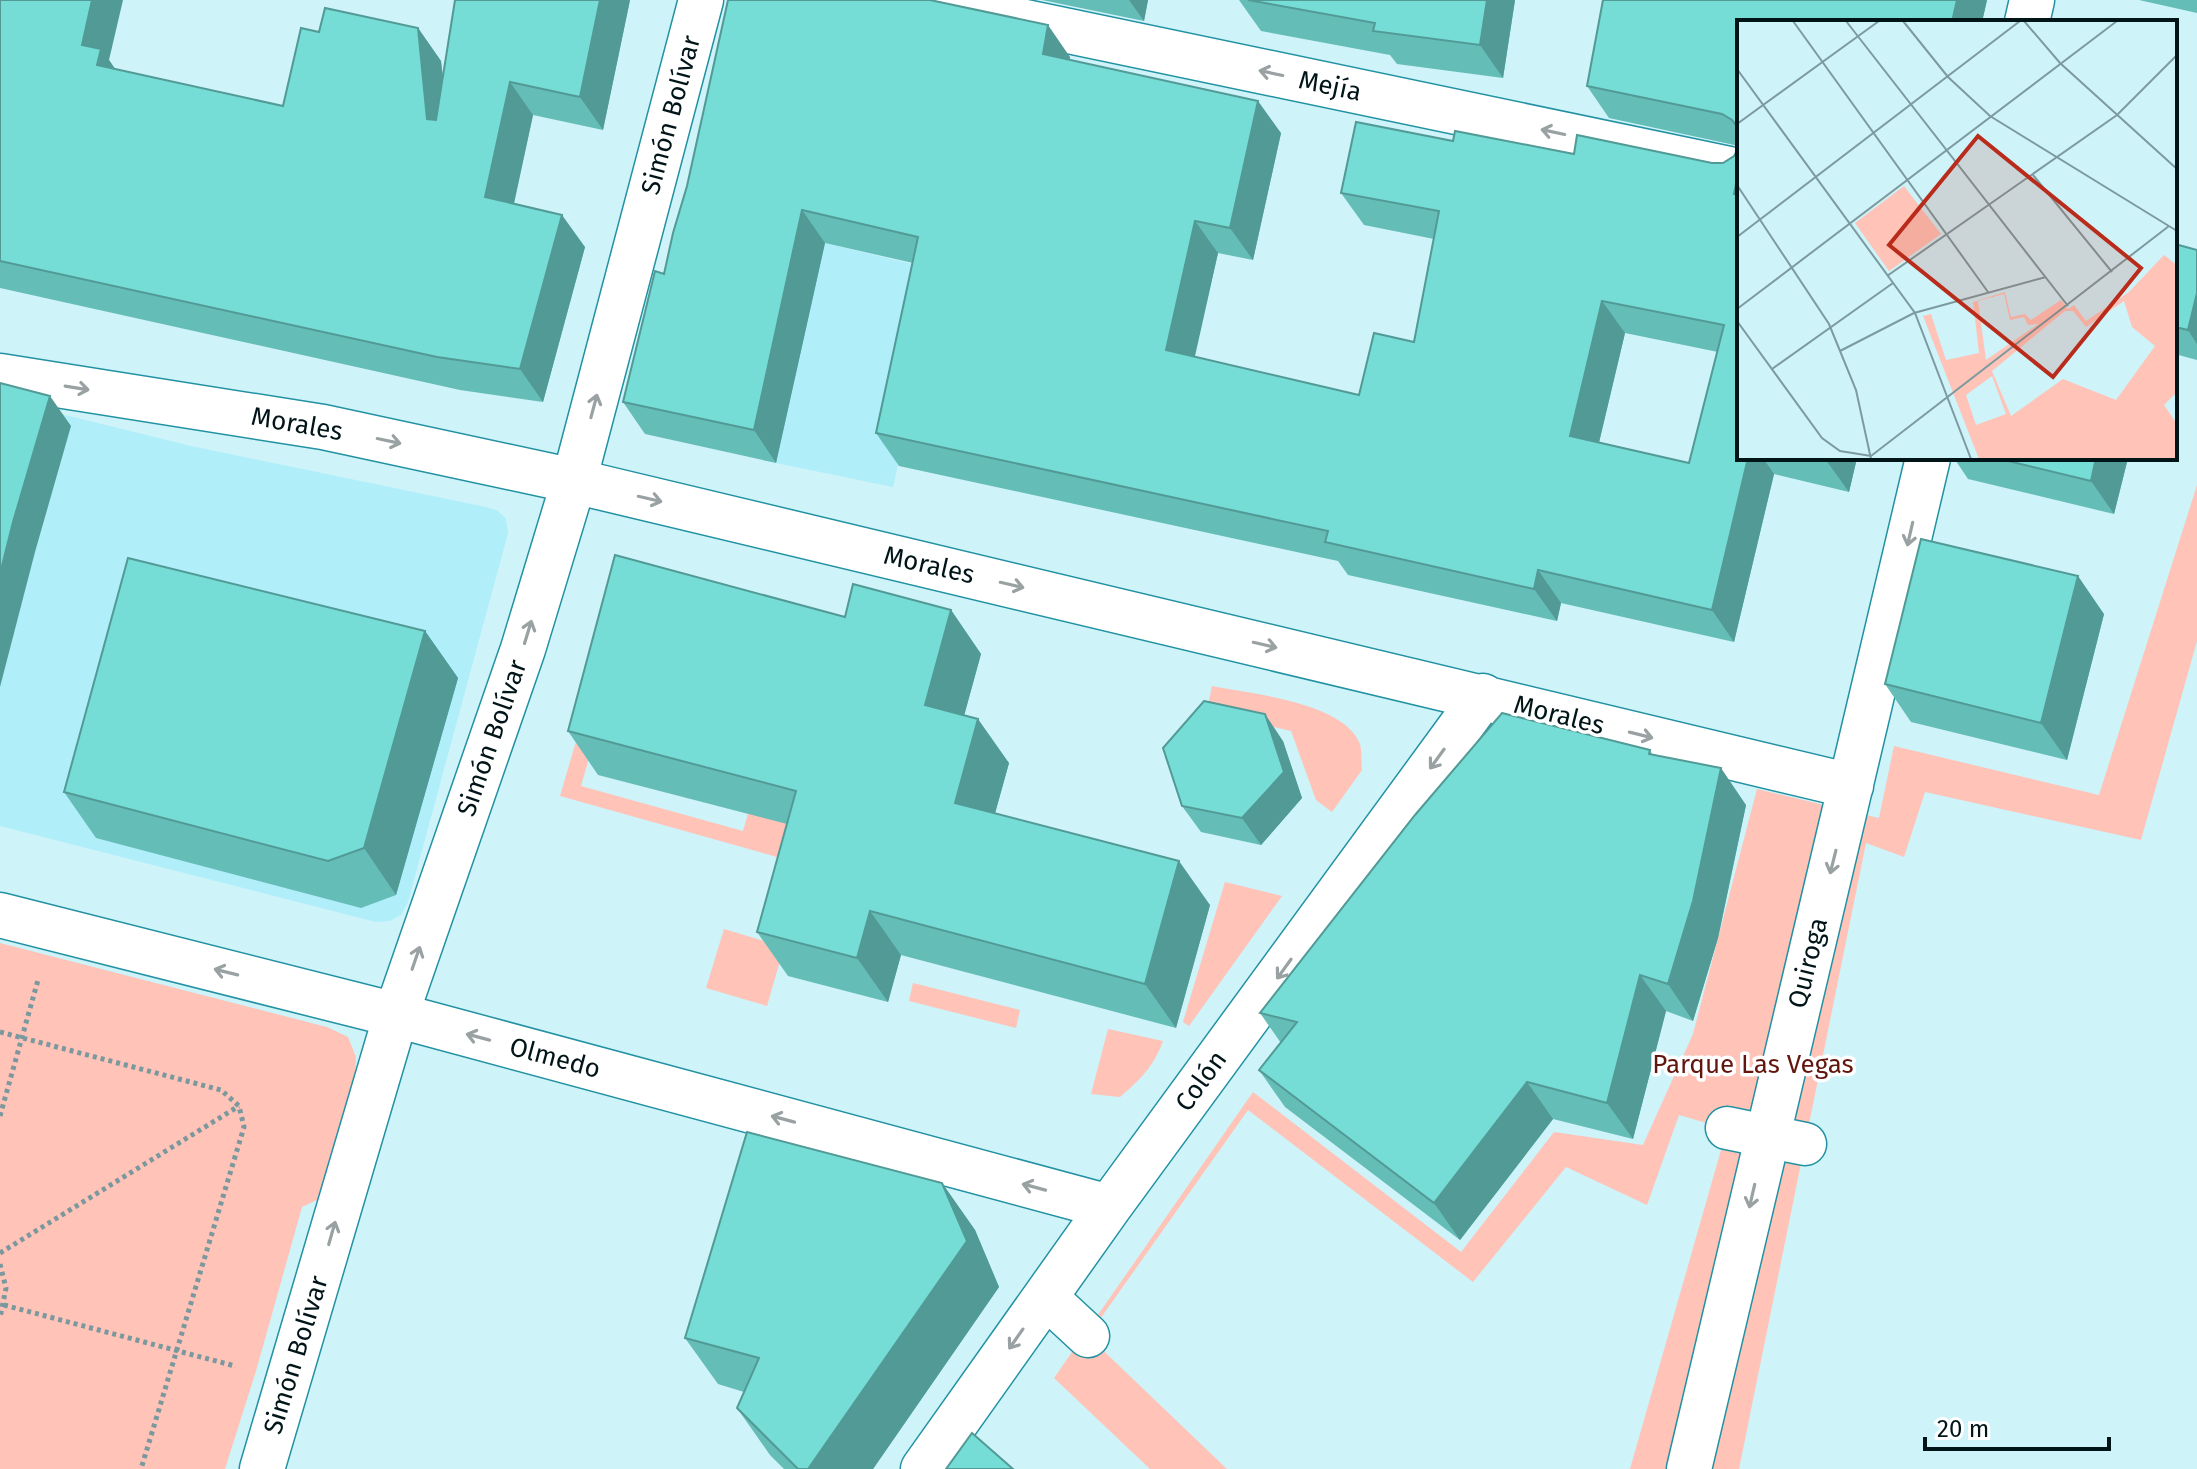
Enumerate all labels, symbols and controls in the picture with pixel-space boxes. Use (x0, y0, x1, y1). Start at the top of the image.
inset map (1737, 20, 2177, 460)
street label: Simón Bolívar (635, 32, 707, 198)
street label: Mejía (1296, 64, 1364, 108)
one-way arrow (1259, 65, 1284, 80)
one-way arrow (1541, 124, 1566, 139)
one-way arrow (64, 382, 89, 397)
one-way arrow (587, 393, 602, 419)
street label: Morales (249, 401, 345, 447)
one-way arrow (375, 434, 401, 449)
one-way arrow (637, 492, 662, 507)
one-way arrow (1902, 521, 1917, 546)
street label: Morales (881, 540, 977, 590)
one-way arrow (999, 578, 1024, 593)
one-way arrow (521, 620, 536, 645)
one-way arrow (1252, 638, 1277, 653)
street label: Simón Bolívar (451, 656, 533, 820)
street label: Morales (1511, 689, 1607, 741)
one-way arrow (1627, 728, 1653, 743)
one-way arrow (1429, 748, 1445, 770)
one-way arrow (1824, 848, 1839, 874)
street label: Quiroga (1782, 915, 1834, 1011)
one-way arrow (410, 946, 425, 971)
one-way arrow (1275, 958, 1292, 979)
one-way arrow (214, 964, 239, 979)
one-way arrow (465, 1029, 491, 1044)
street label: Olmedo (506, 1031, 604, 1085)
street label: Colón (1169, 1045, 1233, 1117)
park label: Parque Las Vegas (1652, 1049, 1854, 1080)
one-way arrow (770, 1111, 796, 1126)
one-way arrow (1022, 1179, 1047, 1194)
one-way arrow (1744, 1183, 1759, 1209)
one-way arrow (325, 1221, 340, 1247)
street label: Simón Bolívar (257, 1272, 335, 1438)
one-way arrow (1007, 1328, 1024, 1350)
scale bar (1925, 1401, 2109, 1451)
text: 20 m (1937, 1415, 1989, 1443)

